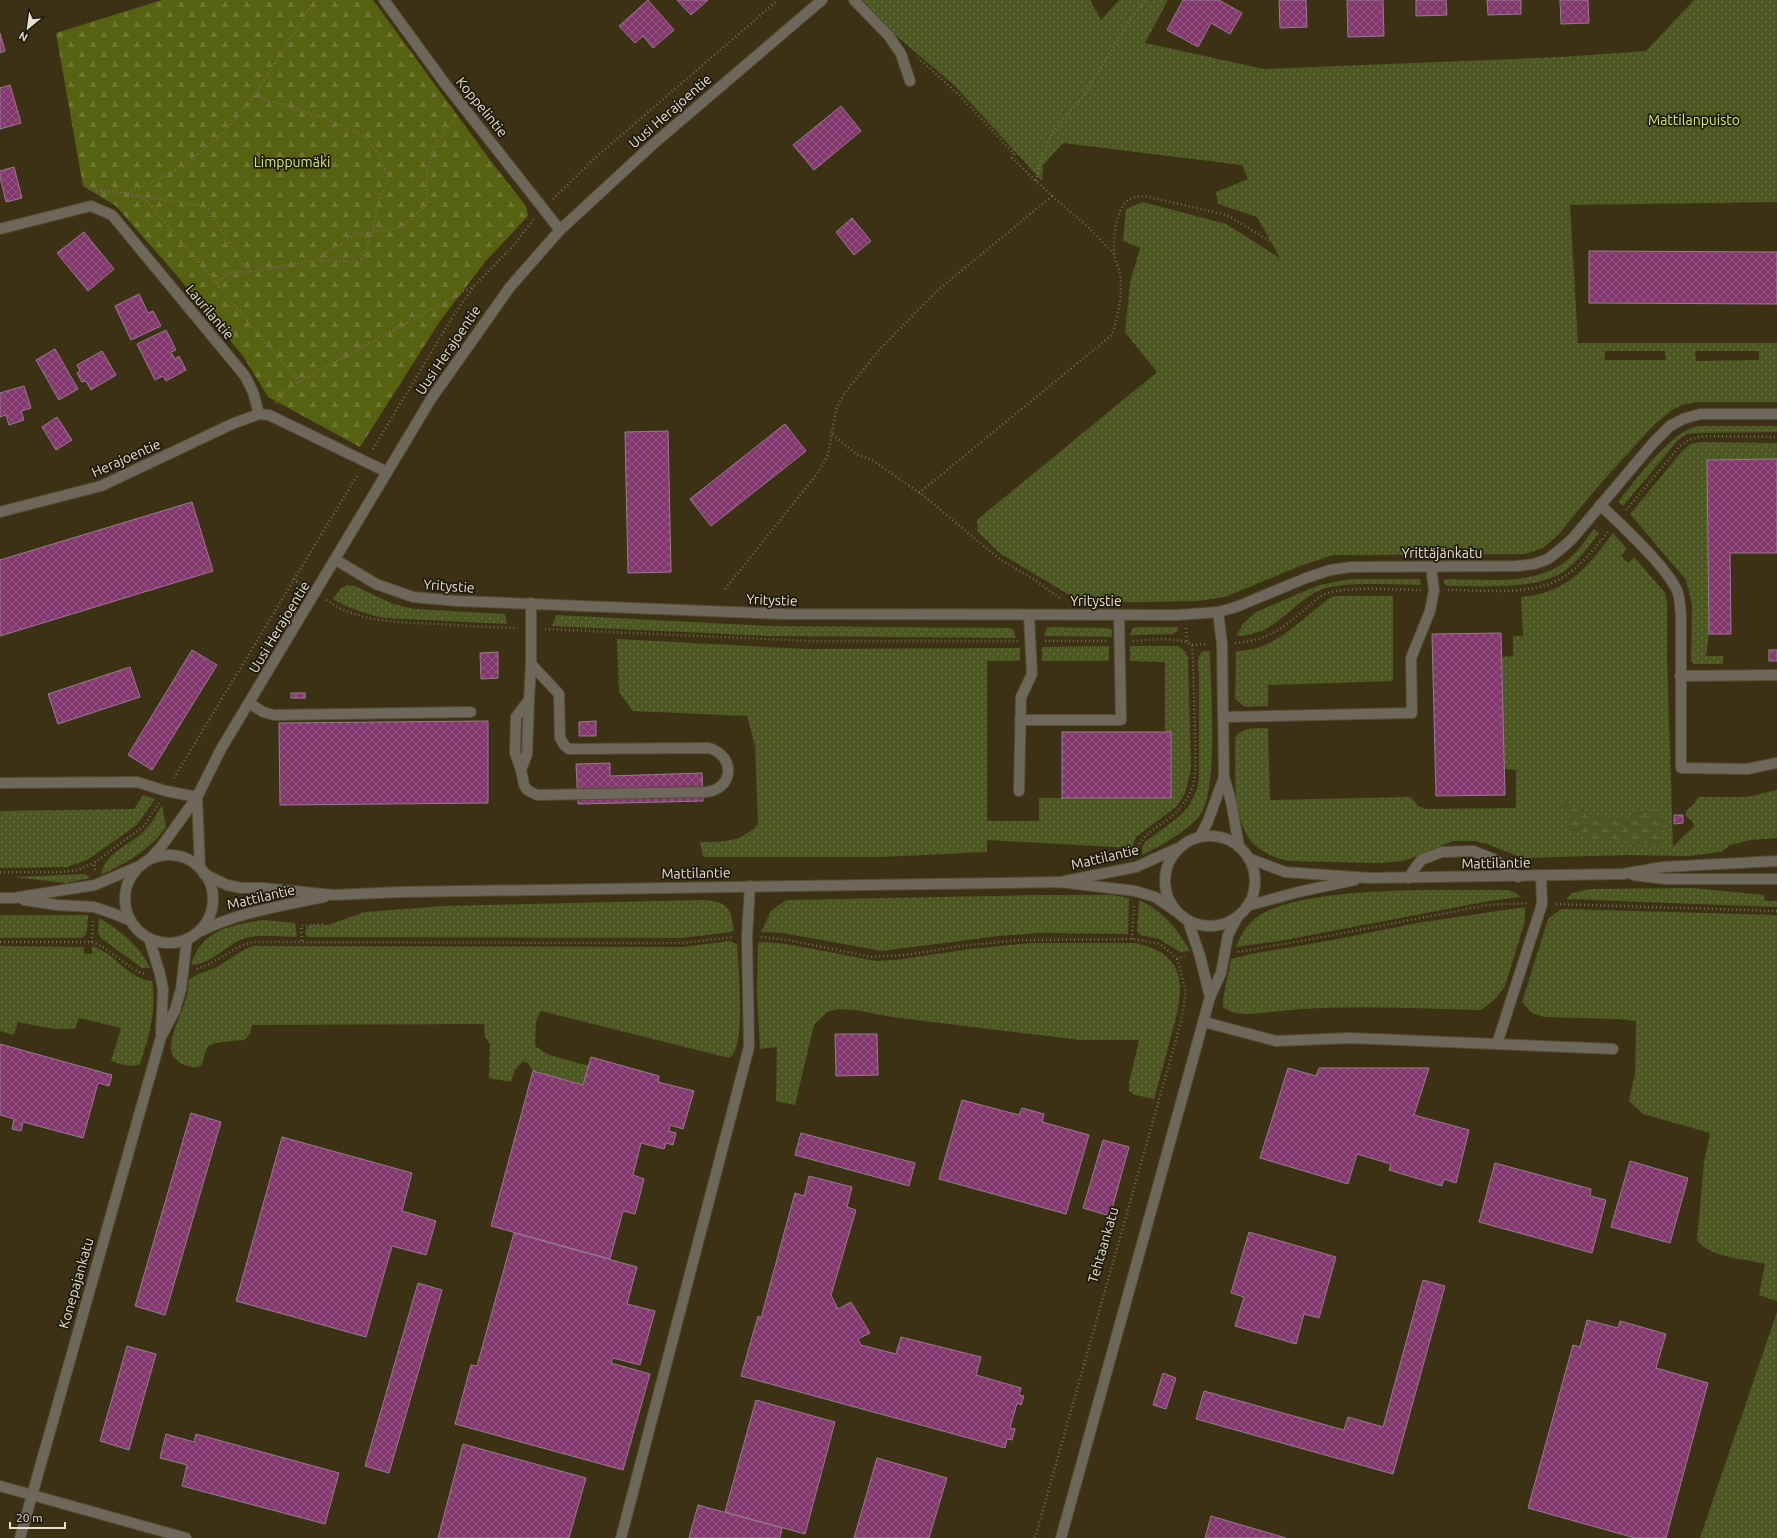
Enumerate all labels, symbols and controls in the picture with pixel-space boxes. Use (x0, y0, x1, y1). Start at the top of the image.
north arrow (8, 8, 48, 48)
text: N (17, 30, 30, 44)
street label: Uusi Herajoentie (625, 71, 715, 151)
street label: Koppelintie (453, 74, 511, 140)
park label: Mattilanpuisto (1648, 112, 1740, 128)
park label: Limppumäki (254, 154, 330, 170)
street label: Laurilantie (182, 281, 238, 343)
street label: Uusi Herajoentie (412, 302, 484, 398)
street label: Herajoentie (89, 436, 163, 480)
street label: Yrittäjänkatu (1402, 545, 1482, 561)
street label: Yritystie (423, 576, 475, 596)
street label: Uusi Herajoentie (245, 578, 313, 676)
street label: Yritystie (746, 591, 798, 609)
street label: Yritystie (1070, 593, 1122, 609)
street label: Mattilantie (1069, 841, 1141, 873)
street label: Mattilantie (1461, 854, 1531, 872)
street label: Mattilantie (661, 864, 731, 882)
street label: Mattilantie (225, 881, 297, 913)
street label: Tehtaankatu (1084, 1205, 1122, 1285)
street label: Konepajankatu (55, 1236, 97, 1330)
scale bar (10, 1504, 65, 1530)
text: 20 m (16, 1511, 43, 1524)

